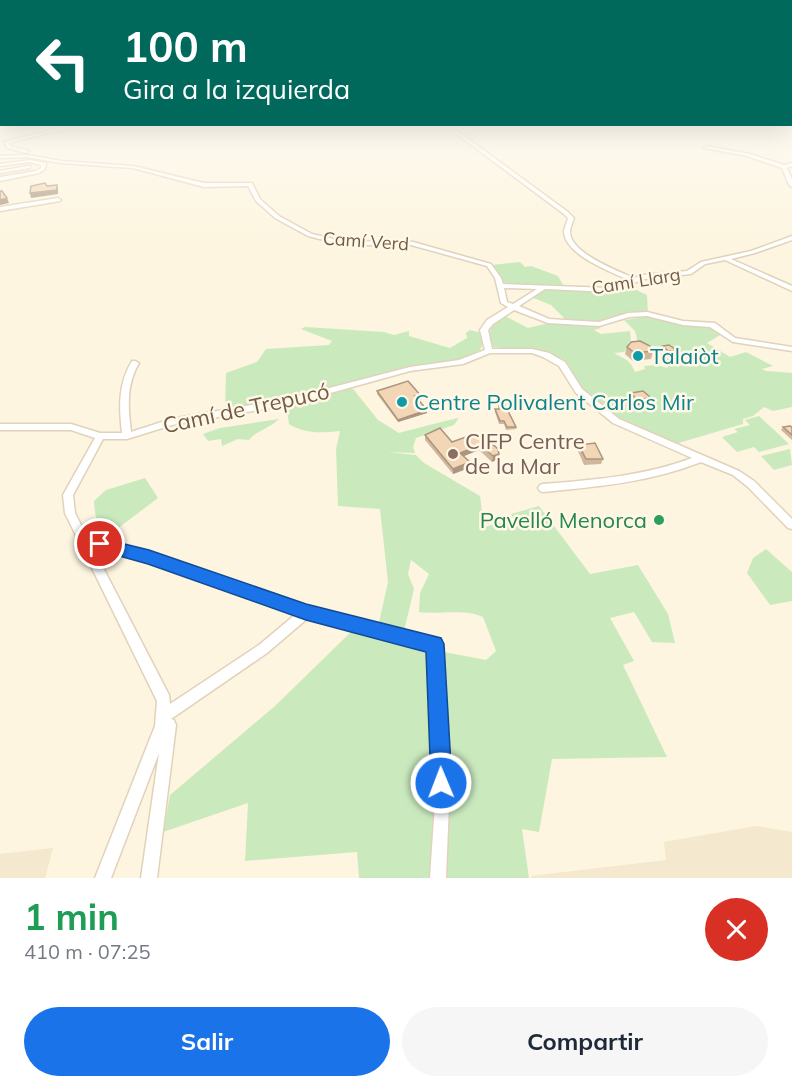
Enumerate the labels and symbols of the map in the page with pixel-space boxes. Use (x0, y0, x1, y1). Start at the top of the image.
street label: Camí Verd (322, 227, 410, 255)
street label: Camí Llarg (590, 263, 682, 299)
place label: Talaiòt (650, 342, 719, 370)
marker: Talaiòt (631, 349, 645, 363)
street label: Camí de Trepucó (160, 377, 332, 439)
place label: Centre Polivalent Carlos Mir (414, 388, 694, 416)
marker: Centre Polivalent Carlos Mir (395, 395, 409, 409)
place label: CIFP Centre de la Mar (465, 427, 585, 480)
marker: CIFP Centre de la Mar (446, 447, 460, 461)
place label: Pavelló Menorca (480, 506, 647, 534)
marker: Pavelló Menorca (652, 513, 666, 527)
pin (74, 518, 125, 569)
position arrow (409, 751, 473, 815)

